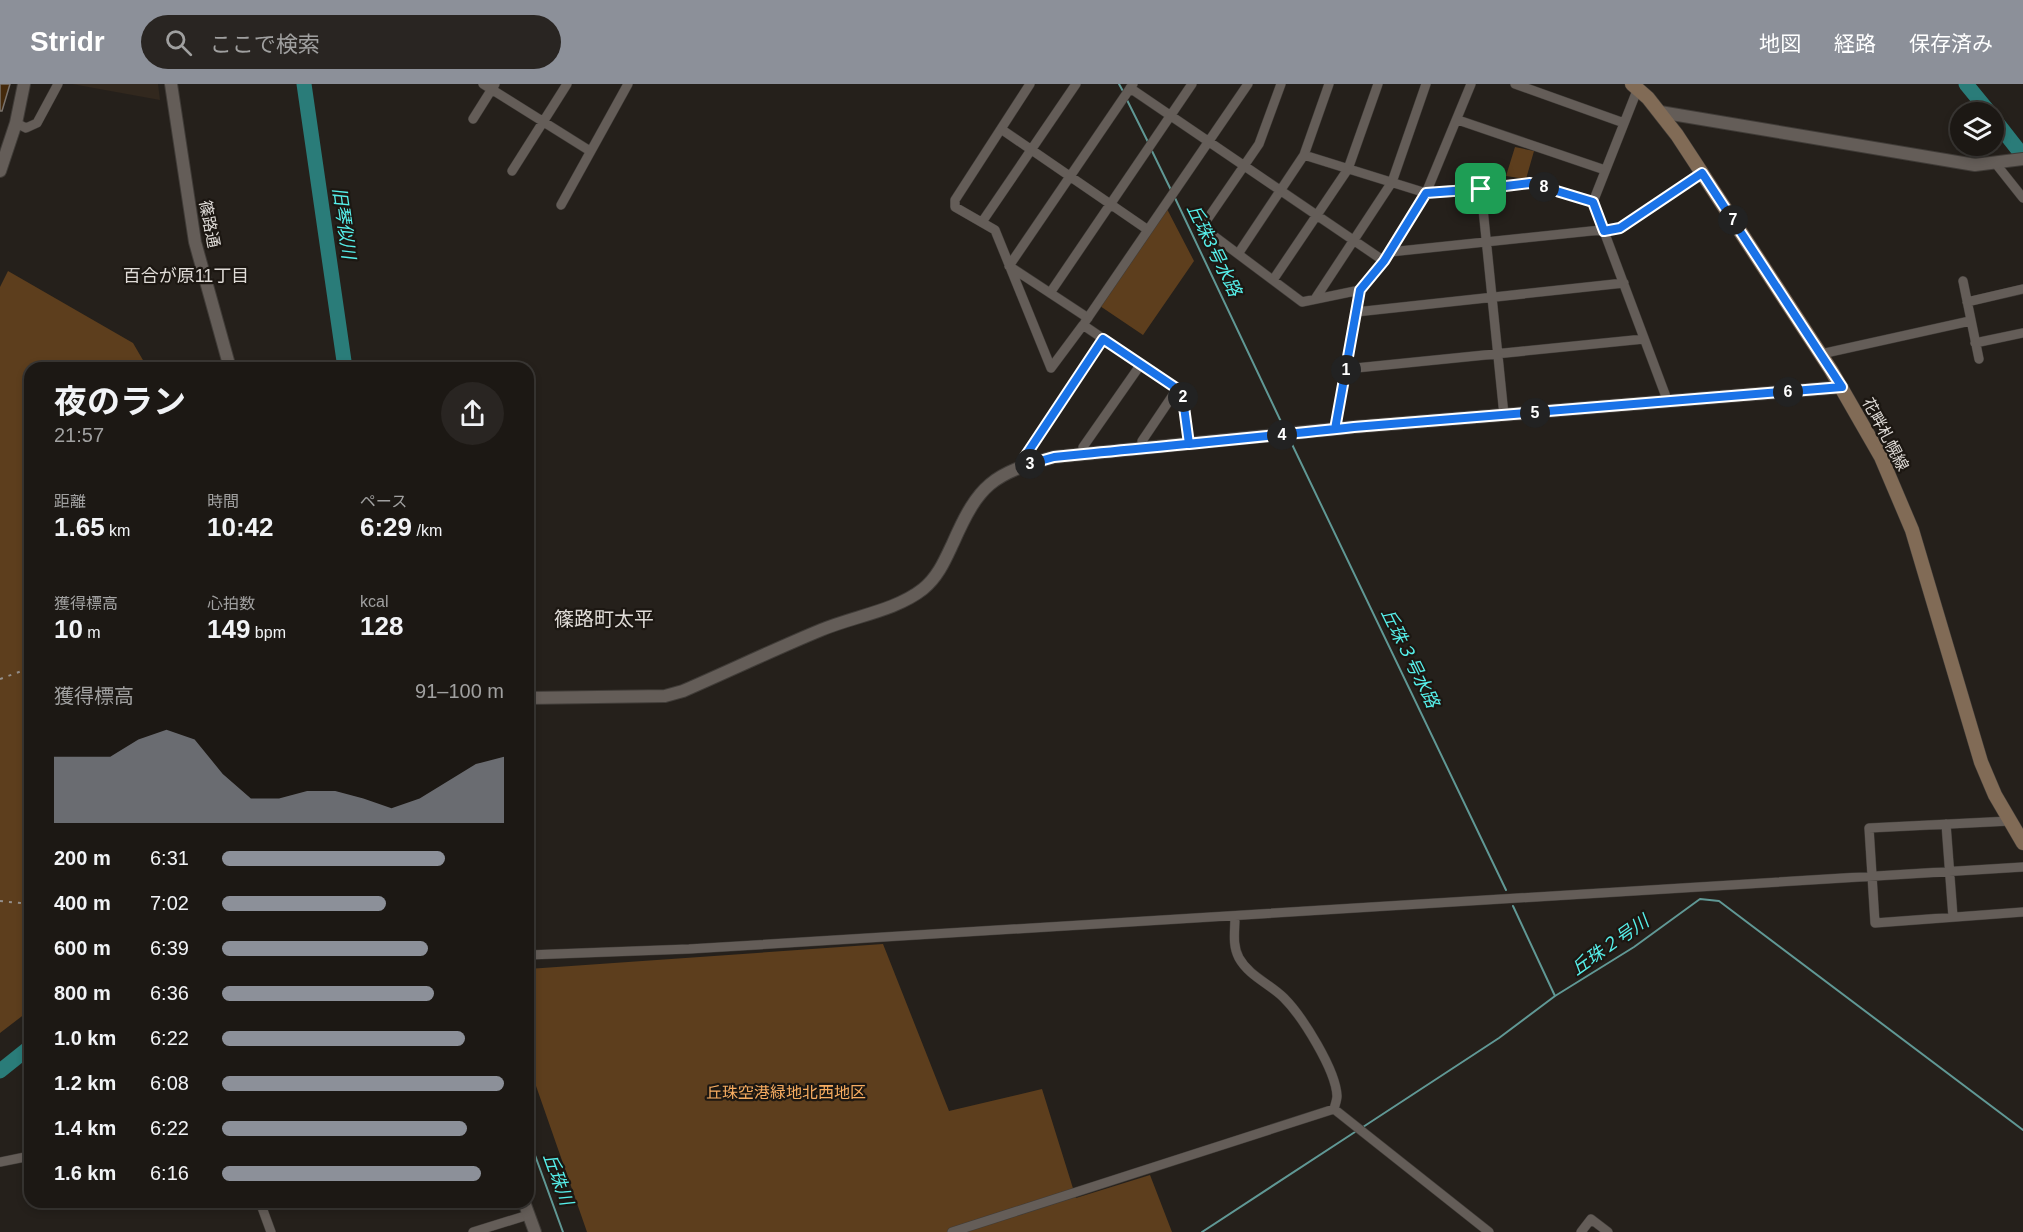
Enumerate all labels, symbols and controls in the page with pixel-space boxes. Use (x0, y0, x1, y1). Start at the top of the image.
search box (141, 15, 561, 69)
text: Stridr (30, 26, 105, 57)
icon: search (162, 26, 195, 59)
text: ここで検索 (210, 32, 320, 57)
text: 地図 (1759, 32, 1801, 55)
text: 経路 (1834, 32, 1876, 55)
text: 保存済み (1909, 32, 1993, 55)
map controls (1950, 102, 2004, 156)
button: layers (1950, 102, 2004, 156)
pin (1455, 163, 1506, 214)
icon: arrive (1464, 172, 1497, 205)
pin: 8 (1529, 172, 1559, 202)
text: 8 (1540, 178, 1548, 195)
water label: 旧琴似川 (329, 186, 359, 262)
street label: 篠路通 (197, 199, 222, 249)
water label: 丘珠3号水路 (1183, 201, 1246, 301)
pin: 7 (1718, 205, 1748, 235)
text: 7 (1729, 211, 1737, 228)
district label: 百合が原11丁目 (123, 266, 249, 286)
pin: 1 (1331, 355, 1361, 385)
text: 1 (1342, 361, 1350, 378)
pin: 6 (1773, 377, 1803, 407)
button: share (441, 382, 504, 445)
pin: 2 (1168, 382, 1198, 412)
text: 夜のラン (54, 383, 186, 420)
text: 6 (1784, 383, 1792, 400)
text: 2 (1179, 388, 1187, 405)
street label: 花畔札幌線 (1859, 395, 1912, 474)
pin: 5 (1520, 398, 1550, 428)
text: 5 (1531, 404, 1539, 421)
pin: 4 (1267, 420, 1297, 450)
text: 21:57 (54, 424, 104, 446)
text: 4 (1278, 426, 1286, 443)
pin: 3 (1015, 449, 1045, 479)
text: 3 (1026, 455, 1034, 472)
text: 距離 (54, 493, 86, 510)
text: 時間 (207, 493, 239, 510)
text: ペース (360, 493, 407, 510)
text: 1.65 (54, 512, 105, 542)
text: 10:42 (207, 512, 274, 542)
text: 6:29 (360, 512, 412, 542)
text: km (105, 522, 130, 539)
text: /km (412, 522, 442, 539)
text: kcal (360, 593, 388, 610)
text: 獲得標高 (54, 595, 118, 612)
text: 心拍数 (207, 595, 255, 612)
water label: 丘珠３号水路 (1377, 605, 1444, 713)
district label: 篠路町太平 (554, 608, 654, 630)
text: 128 (360, 611, 403, 641)
text: 10 (54, 614, 83, 644)
text: 149 (207, 614, 250, 644)
text: m (83, 624, 101, 641)
text: bpm (250, 624, 286, 641)
text: 91–100 m (415, 680, 504, 702)
text: 獲得標高 (54, 685, 134, 707)
text: 200 m (54, 847, 111, 869)
text: 6:31 (150, 847, 189, 869)
text: 400 m (54, 892, 111, 914)
text: 7:02 (150, 892, 189, 914)
water label: 丘珠２号川 (1567, 910, 1654, 979)
text: 600 m (54, 937, 111, 959)
text: 6:39 (150, 937, 189, 959)
text: 800 m (54, 982, 111, 1004)
text: 6:36 (150, 982, 189, 1004)
text: 1.0 km (54, 1027, 116, 1049)
text: 6:22 (150, 1027, 189, 1049)
text: 1.2 km (54, 1072, 116, 1094)
text: 6:08 (150, 1072, 189, 1094)
park label: 丘珠空港緑地北西地区 (706, 1084, 866, 1101)
text: 1.4 km (54, 1117, 116, 1139)
text: 6:22 (150, 1117, 189, 1139)
water label: 丘珠川 (539, 1150, 577, 1210)
text: 1.6 km (54, 1162, 116, 1184)
text: 6:16 (150, 1162, 189, 1184)

